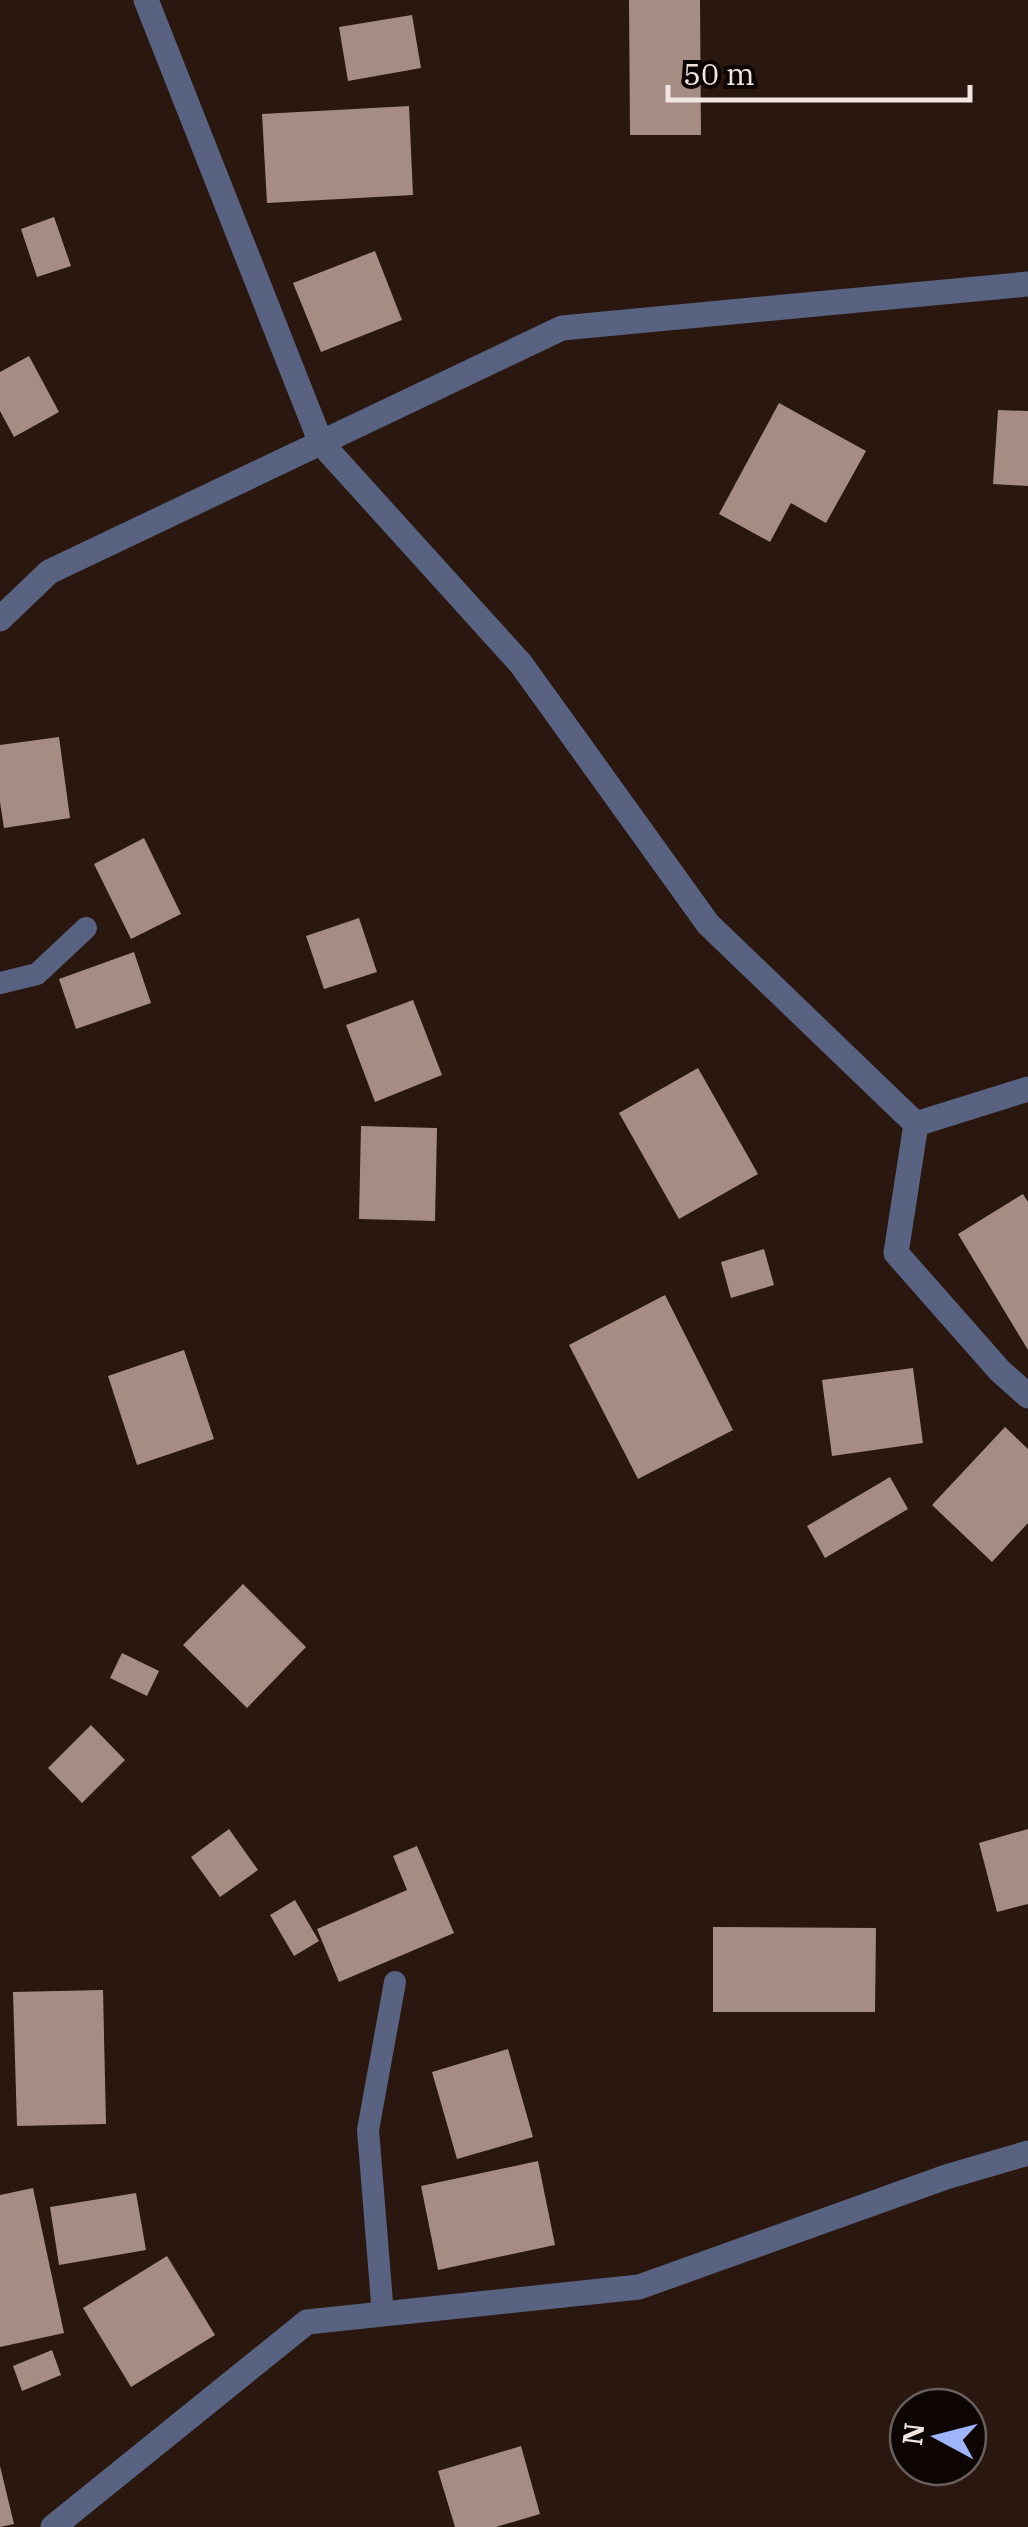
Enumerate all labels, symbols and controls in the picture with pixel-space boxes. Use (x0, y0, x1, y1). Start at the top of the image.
scale bar (668, 40, 970, 102)
text: 50 m (683, 54, 755, 93)
north arrow (888, 2387, 988, 2487)
text: N (893, 2421, 932, 2447)

